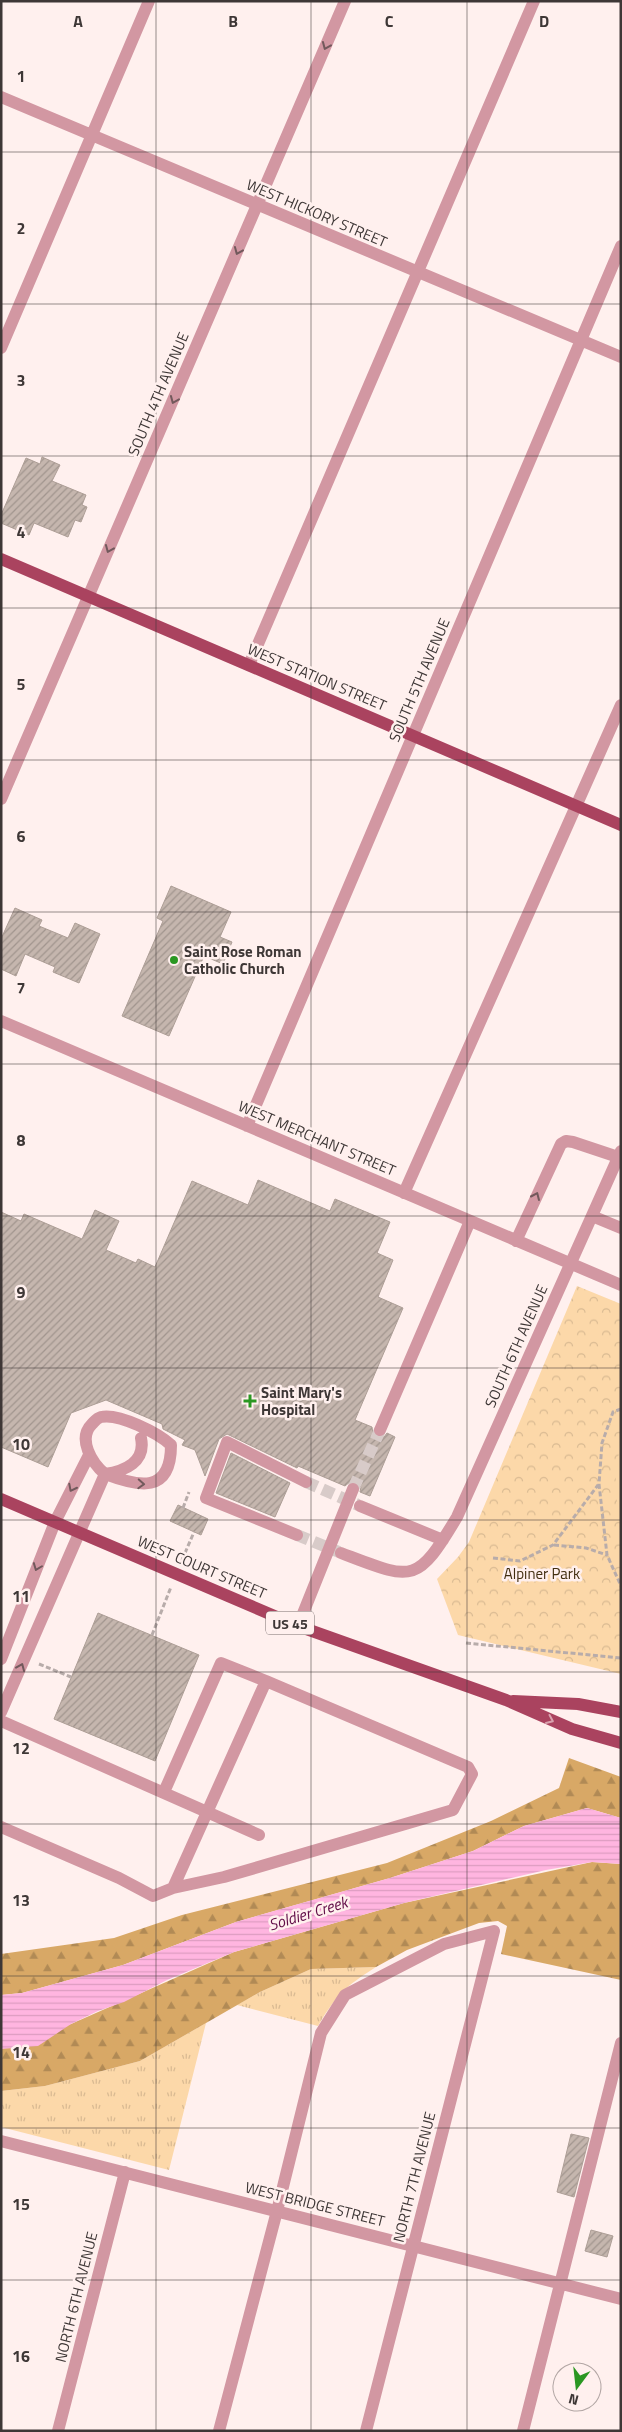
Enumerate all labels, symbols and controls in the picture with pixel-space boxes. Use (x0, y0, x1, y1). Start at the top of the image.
text: A (73, 9, 83, 33)
text: B (228, 9, 238, 33)
text: C (385, 9, 394, 33)
text: D (539, 9, 549, 33)
one-way arrow (322, 41, 333, 50)
text: 1 (17, 64, 25, 88)
street label: WEST HICKORY STREET (243, 173, 391, 253)
text: 2 (17, 216, 25, 240)
one-way arrow (233, 246, 244, 255)
street label: SOUTH 4TH AVENUE (122, 329, 194, 459)
text: 3 (17, 368, 25, 392)
one-way arrow (169, 395, 180, 404)
text: 4 (17, 520, 26, 544)
one-way arrow (105, 544, 116, 553)
street label: SOUTH 5TH AVENUE (383, 615, 455, 745)
street label: WEST STATION STREET (244, 637, 390, 717)
text: 5 (17, 672, 26, 696)
text: 6 (17, 824, 26, 848)
place label: Saint Rose Roman Catholic Church (184, 940, 302, 980)
marker: Saint Rose Roman Catholic Church (168, 954, 180, 966)
text: 7 (17, 976, 25, 1000)
street label: WEST MERCHANT STREET (235, 1094, 400, 1182)
text: 8 (17, 1128, 26, 1152)
one-way arrow (530, 1192, 540, 1201)
text: 9 (17, 1280, 26, 1304)
street label: SOUTH 6TH AVENUE (479, 1281, 553, 1411)
place label: Saint Mary's Hospital (261, 1381, 342, 1421)
marker: Saint Mary's Hospital (243, 1394, 257, 1408)
text: 10 (12, 1432, 30, 1456)
one-way arrow (137, 1478, 145, 1489)
one-way arrow (68, 1483, 78, 1492)
street label: WEST COURT STREET (134, 1529, 270, 1605)
one-way arrow (33, 1562, 43, 1571)
park label: Alpiner Park (504, 1562, 580, 1585)
text: 11 (12, 1584, 30, 1608)
road number: US 45 (266, 1612, 314, 1635)
one-way arrow (14, 1663, 25, 1672)
one-way arrow (546, 1714, 554, 1724)
text: 12 (12, 1736, 30, 1760)
text: 13 (12, 1888, 30, 1912)
water label: Soldier Creek (266, 1889, 352, 1936)
text: 14 (12, 2040, 30, 2064)
street label: NORTH 7TH AVENUE (387, 2109, 441, 2245)
street label: WEST BRIDGE STREET (243, 2176, 387, 2233)
text: 15 (12, 2192, 30, 2216)
street label: NORTH 6TH AVENUE (49, 2229, 103, 2365)
text: 16 (12, 2344, 30, 2368)
north arrow (552, 2362, 602, 2412)
text: N (566, 2389, 581, 2411)

